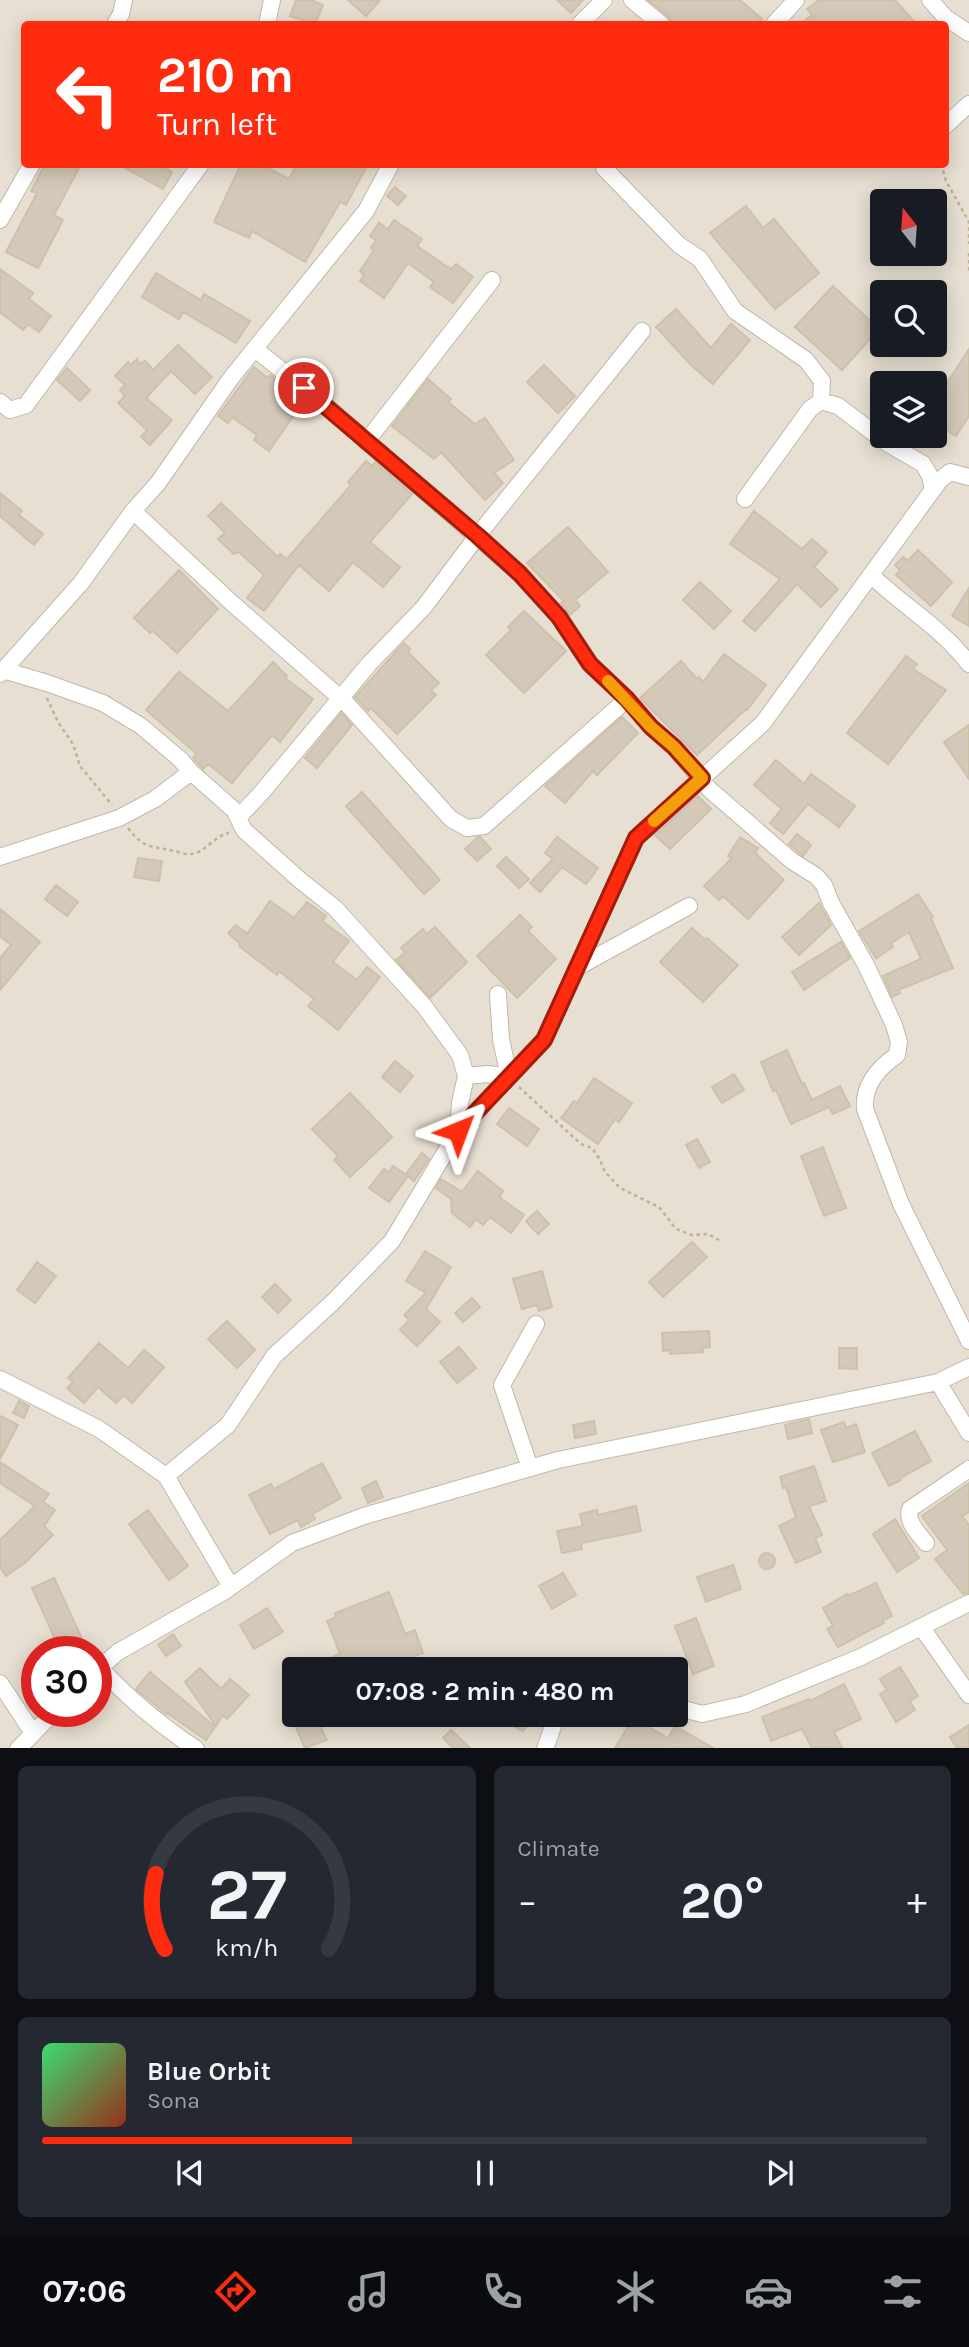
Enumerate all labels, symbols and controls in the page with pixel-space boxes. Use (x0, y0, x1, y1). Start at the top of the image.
text: 210 m (157, 47, 294, 104)
icon: left (42, 49, 133, 140)
text: Turn left (157, 106, 277, 143)
north arrow (870, 189, 947, 266)
map controls (870, 189, 947, 448)
button: search (870, 280, 947, 357)
pin (274, 358, 334, 418)
icon: arrive (285, 369, 323, 407)
button: layers (870, 371, 947, 448)
position arrow (421, 1094, 495, 1168)
speed limit sign: 30 (21, 1636, 112, 1727)
text: 07:08 · 2 min · 480 m (356, 1676, 614, 1707)
text: Climate (518, 1835, 600, 1862)
text: 27 (207, 1852, 287, 1937)
text: 20° (680, 1870, 765, 1931)
text: − (518, 1879, 537, 1924)
text: + (907, 1879, 927, 1924)
text: km/h (215, 1932, 278, 1961)
text: Blue Orbit (147, 2056, 271, 2087)
text: Sona (147, 2087, 200, 2114)
icon: previous (171, 2154, 209, 2192)
icon: pause (466, 2154, 504, 2192)
icon: next (761, 2154, 799, 2192)
icon: directions (211, 2267, 260, 2316)
icon: music (344, 2267, 393, 2316)
icon: phone (478, 2267, 527, 2316)
icon: climate (611, 2267, 660, 2316)
icon: car (744, 2267, 793, 2316)
icon: filters (878, 2267, 927, 2316)
text: 07:06 (42, 2273, 127, 2310)

